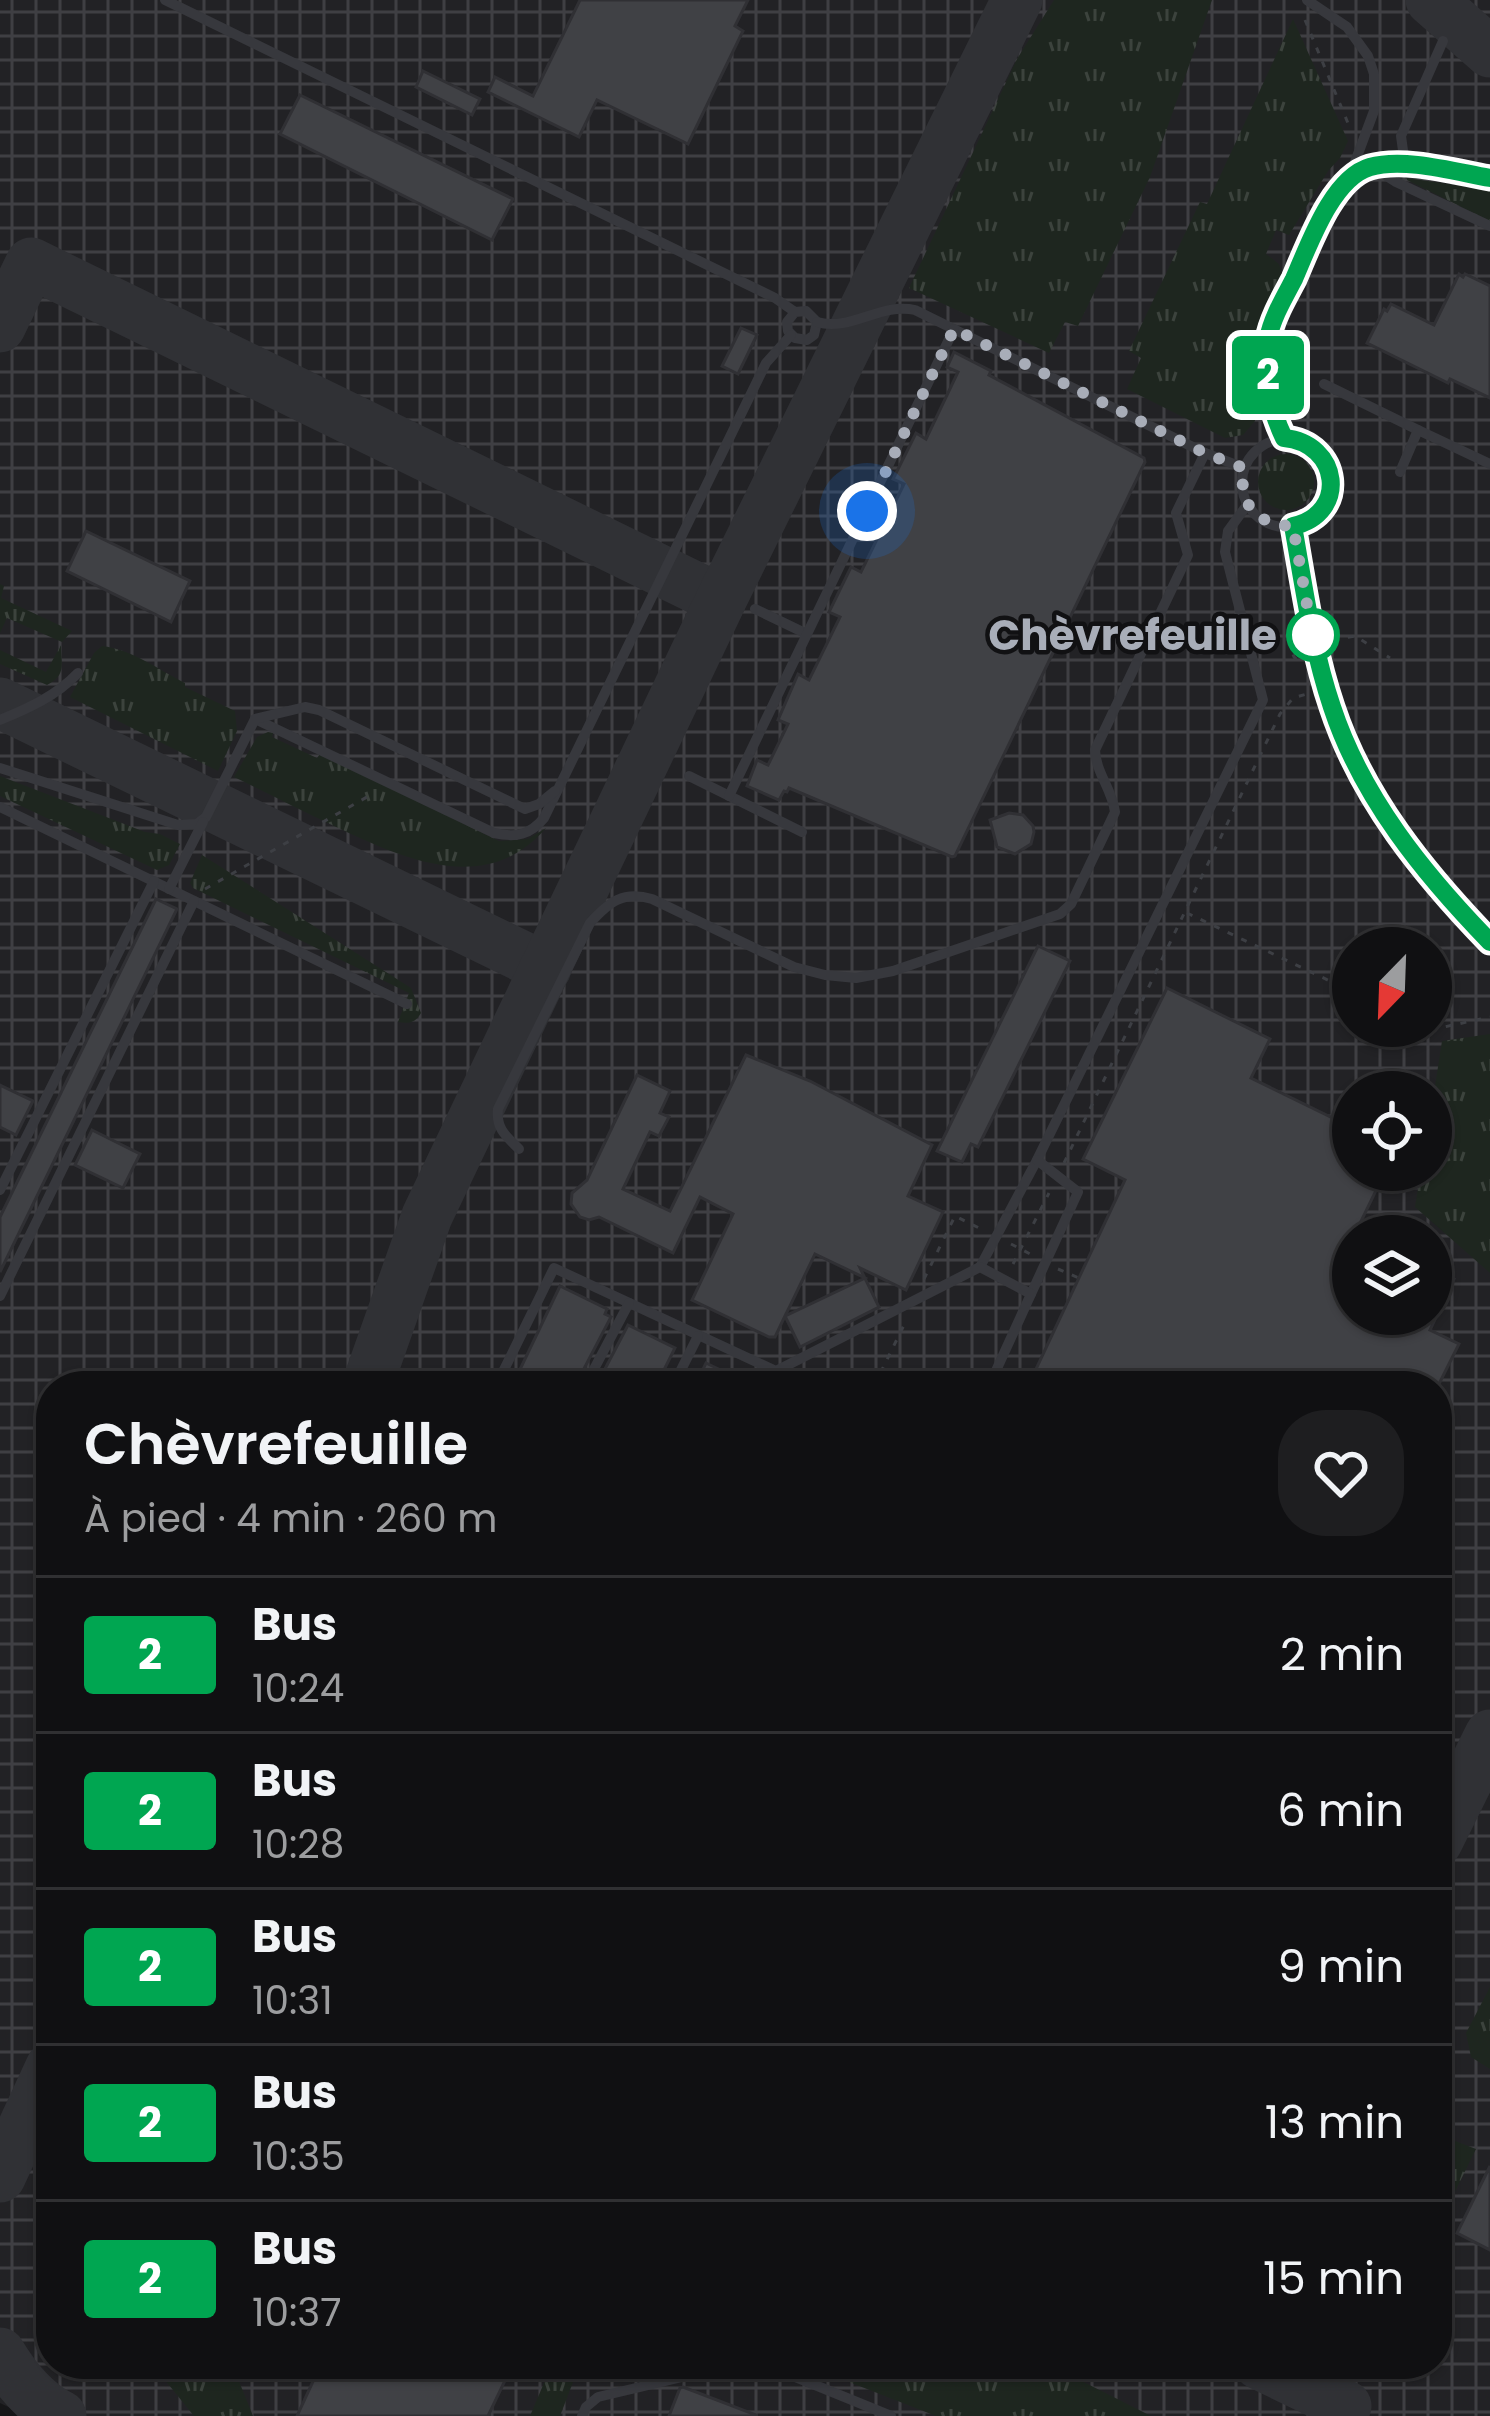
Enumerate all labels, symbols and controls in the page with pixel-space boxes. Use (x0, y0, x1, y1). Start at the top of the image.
line badge: 2 (1229, 336, 1307, 414)
text: 2 (1256, 345, 1280, 404)
your location (837, 481, 897, 541)
place label: Chèvrefeuille (988, 606, 1277, 665)
marker: Chèvrefeuille (1288, 610, 1338, 660)
north arrow (1332, 927, 1452, 1047)
map controls (1332, 927, 1452, 1335)
button: locate (1332, 1071, 1452, 1191)
button: layers (1332, 1215, 1452, 1335)
text: Chèvrefeuille (84, 1404, 468, 1484)
button: heart (1278, 1410, 1404, 1536)
text: À pied · 4 min · 260 m (84, 1491, 497, 1546)
text: Bus (252, 1593, 337, 1656)
text: 2 min (1280, 1623, 1404, 1686)
text: 2 (138, 1625, 162, 1684)
text: 10:24 (252, 1661, 344, 1716)
text: Bus (252, 1749, 337, 1812)
text: 6 min (1277, 1779, 1404, 1842)
text: 2 (138, 1781, 162, 1840)
text: 10:28 (252, 1817, 344, 1872)
text: Bus (252, 1905, 337, 1968)
text: 9 min (1277, 1935, 1404, 1998)
text: 2 (138, 1937, 162, 1996)
text: 10:31 (252, 1973, 333, 2028)
text: Bus (252, 2061, 337, 2124)
text: 13 min (1265, 2091, 1404, 2154)
text: 2 (138, 2093, 162, 2152)
text: 10:35 (252, 2129, 345, 2184)
text: Bus (252, 2217, 337, 2280)
text: 15 min (1263, 2247, 1404, 2310)
text: 2 (138, 2249, 162, 2308)
text: 10:37 (252, 2285, 342, 2340)

